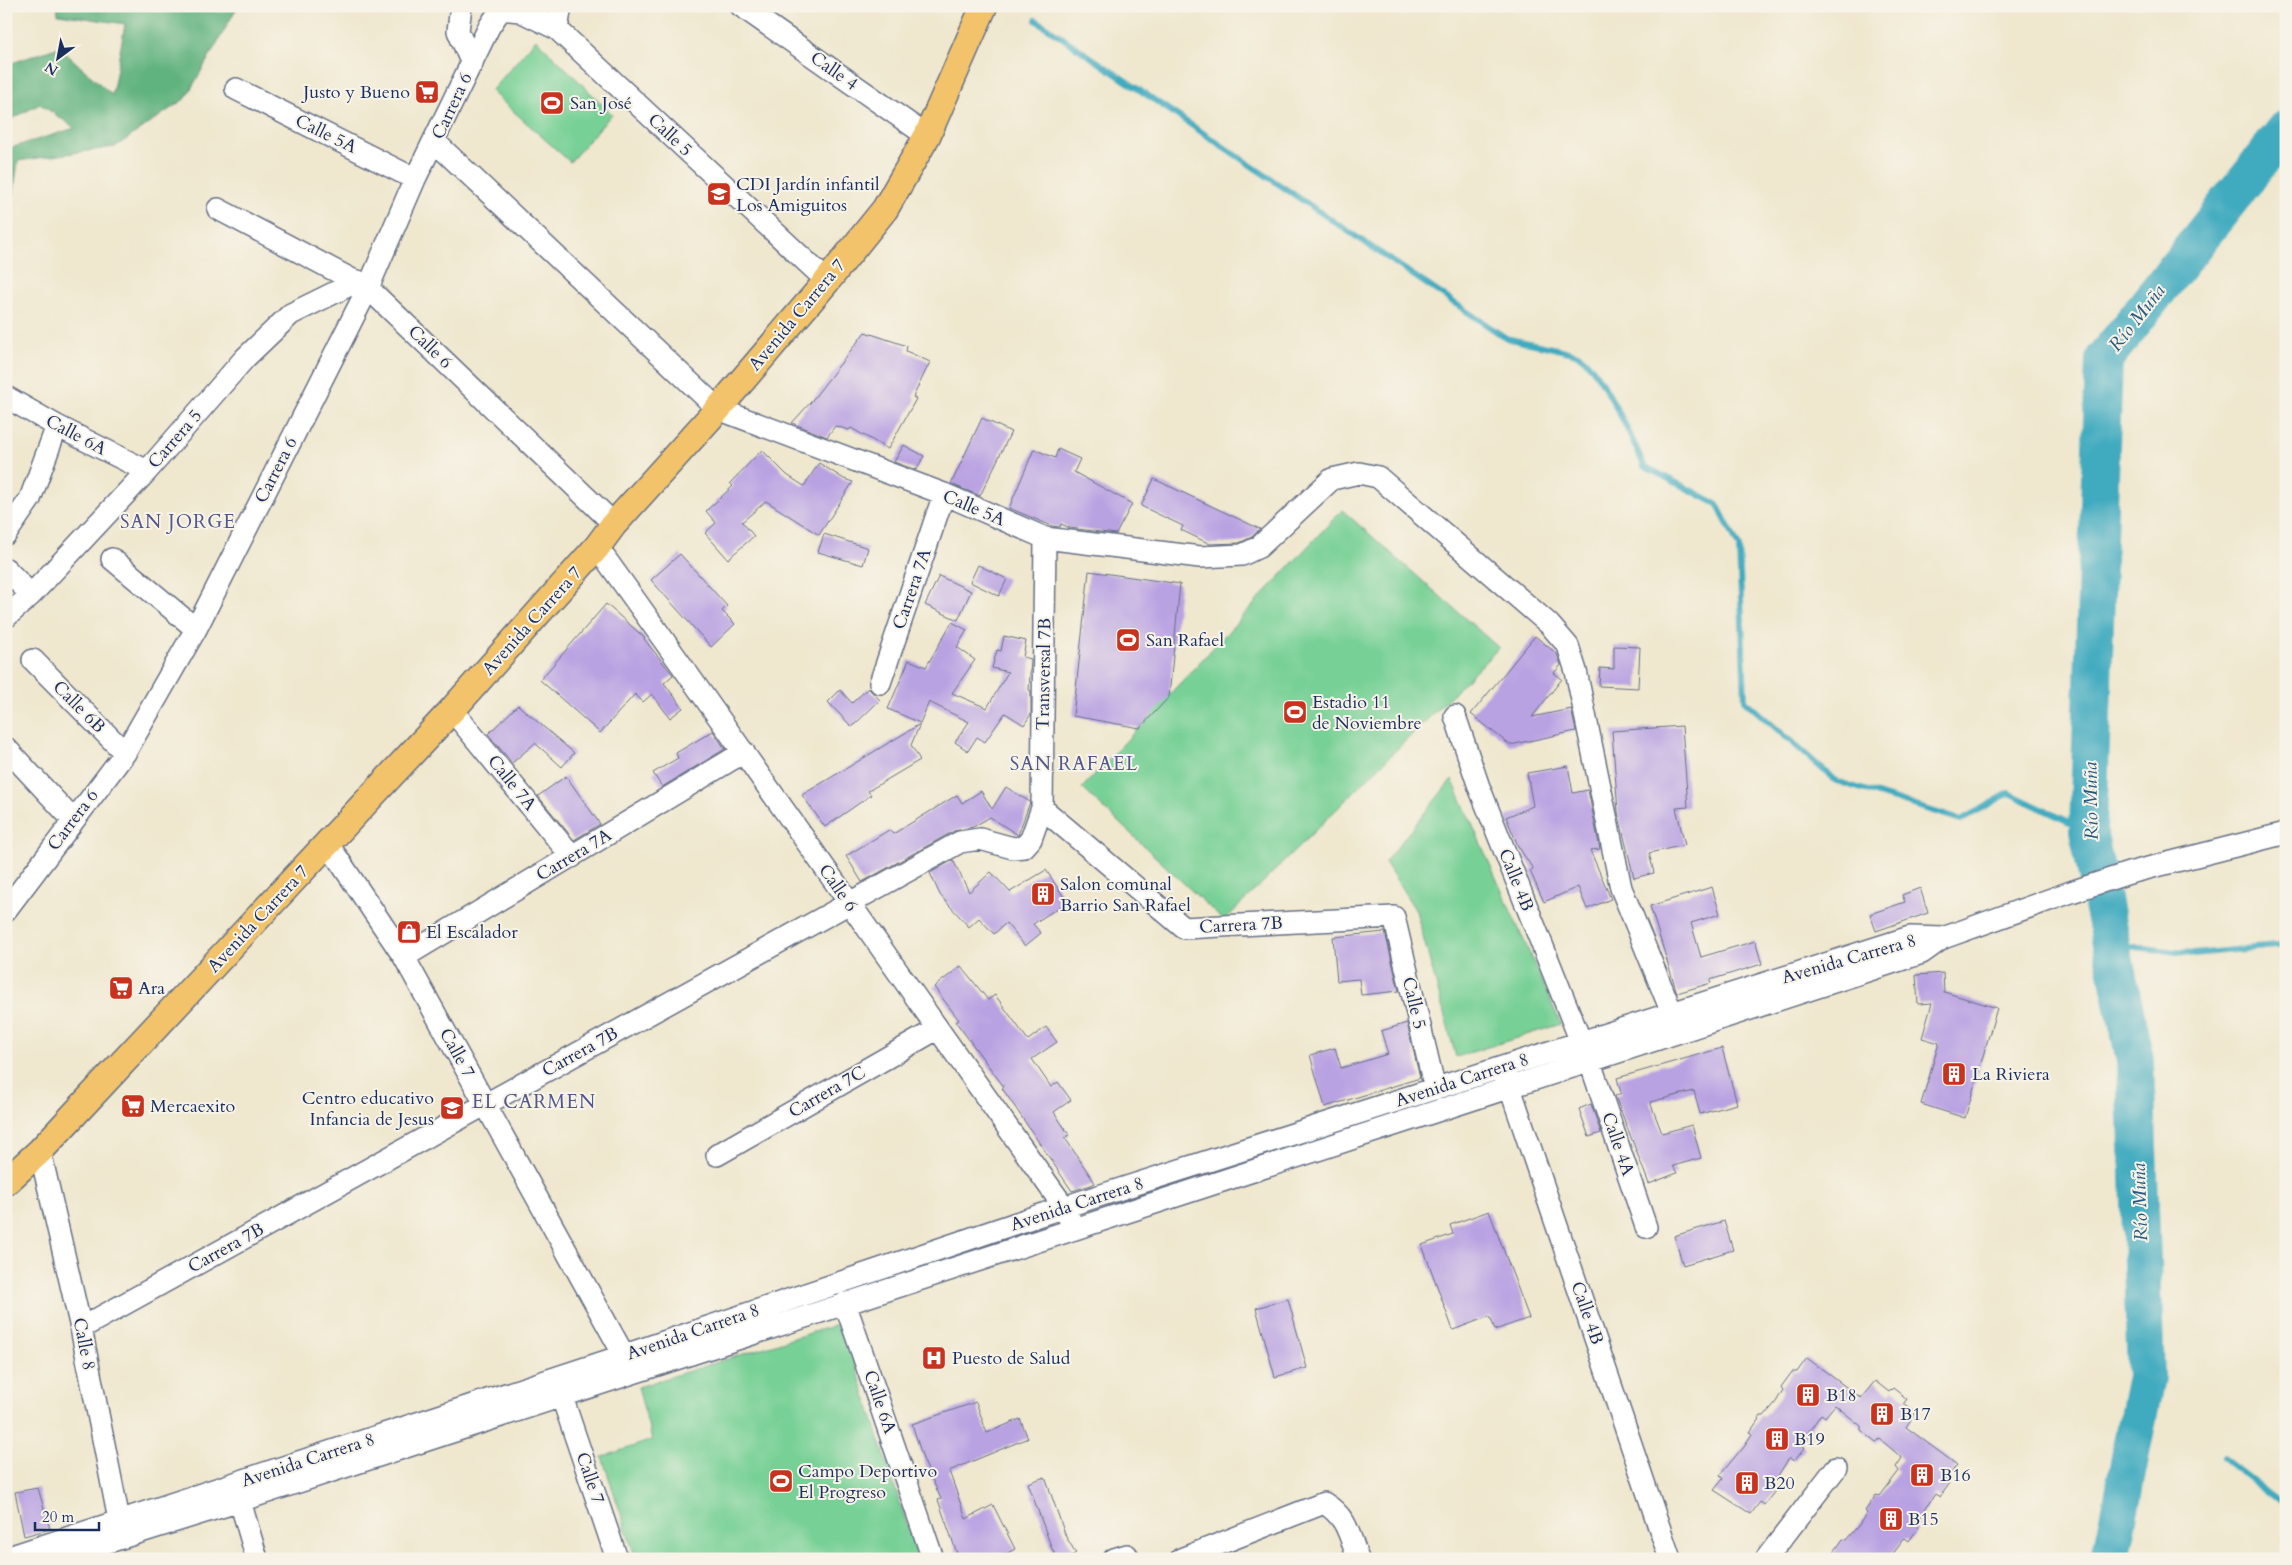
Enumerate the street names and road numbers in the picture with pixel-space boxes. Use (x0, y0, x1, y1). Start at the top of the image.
street label: Calle 4 (805, 46, 863, 96)
street label: Carrera 6 (426, 68, 478, 144)
street label: Calle 5A (291, 108, 361, 160)
street label: Calle 5 (642, 108, 698, 162)
street label: Avenida Carrera 7 (743, 254, 851, 376)
street label: Calle 6 (402, 320, 458, 374)
street label: Carrera 5 (142, 404, 208, 474)
street label: Calle 6A (41, 409, 111, 462)
street label: Carrera 6 (249, 433, 303, 507)
street label: Calle 5A (939, 484, 1009, 532)
street label: Carrera 7A (886, 545, 938, 633)
street label: Avenida Carrera 7 (476, 561, 588, 681)
street label: Transversal 7B (1031, 618, 1057, 730)
street label: Calle 6B (47, 675, 111, 739)
street label: Calle 7A (482, 750, 543, 817)
street label: Carrera 6 (42, 784, 104, 856)
street label: Carrera 7A (532, 823, 617, 887)
street label: Calle 4B (1492, 845, 1540, 915)
street label: Calle 6 (813, 859, 863, 917)
street label: Avenida Carrera 7 (202, 860, 314, 978)
street label: Carrera 7B (1199, 910, 1283, 940)
street label: Avenida Carrera 8 (1779, 928, 1919, 990)
street label: Calle 5 (1396, 974, 1432, 1032)
street label: Carrera 7B (537, 1021, 623, 1083)
street label: Calle 7 (433, 1024, 481, 1082)
street label: Avenida Carrera 8 (1392, 1047, 1532, 1113)
street label: Carrera 7C (784, 1060, 870, 1124)
street label: Calle 4A (1595, 1109, 1641, 1179)
street label: Avenida Carrera 8 (1007, 1171, 1147, 1237)
street label: Carrera 7B (183, 1217, 269, 1279)
street label: Calle 4B (1565, 1278, 1609, 1348)
street label: Avenida Carrera 8 (623, 1298, 763, 1366)
street label: Calle 8 (67, 1316, 101, 1372)
street label: Calle 6A (857, 1367, 903, 1437)
street label: Avenida Carrera 8 (238, 1427, 378, 1493)
street label: Calle 7 (570, 1449, 610, 1507)

